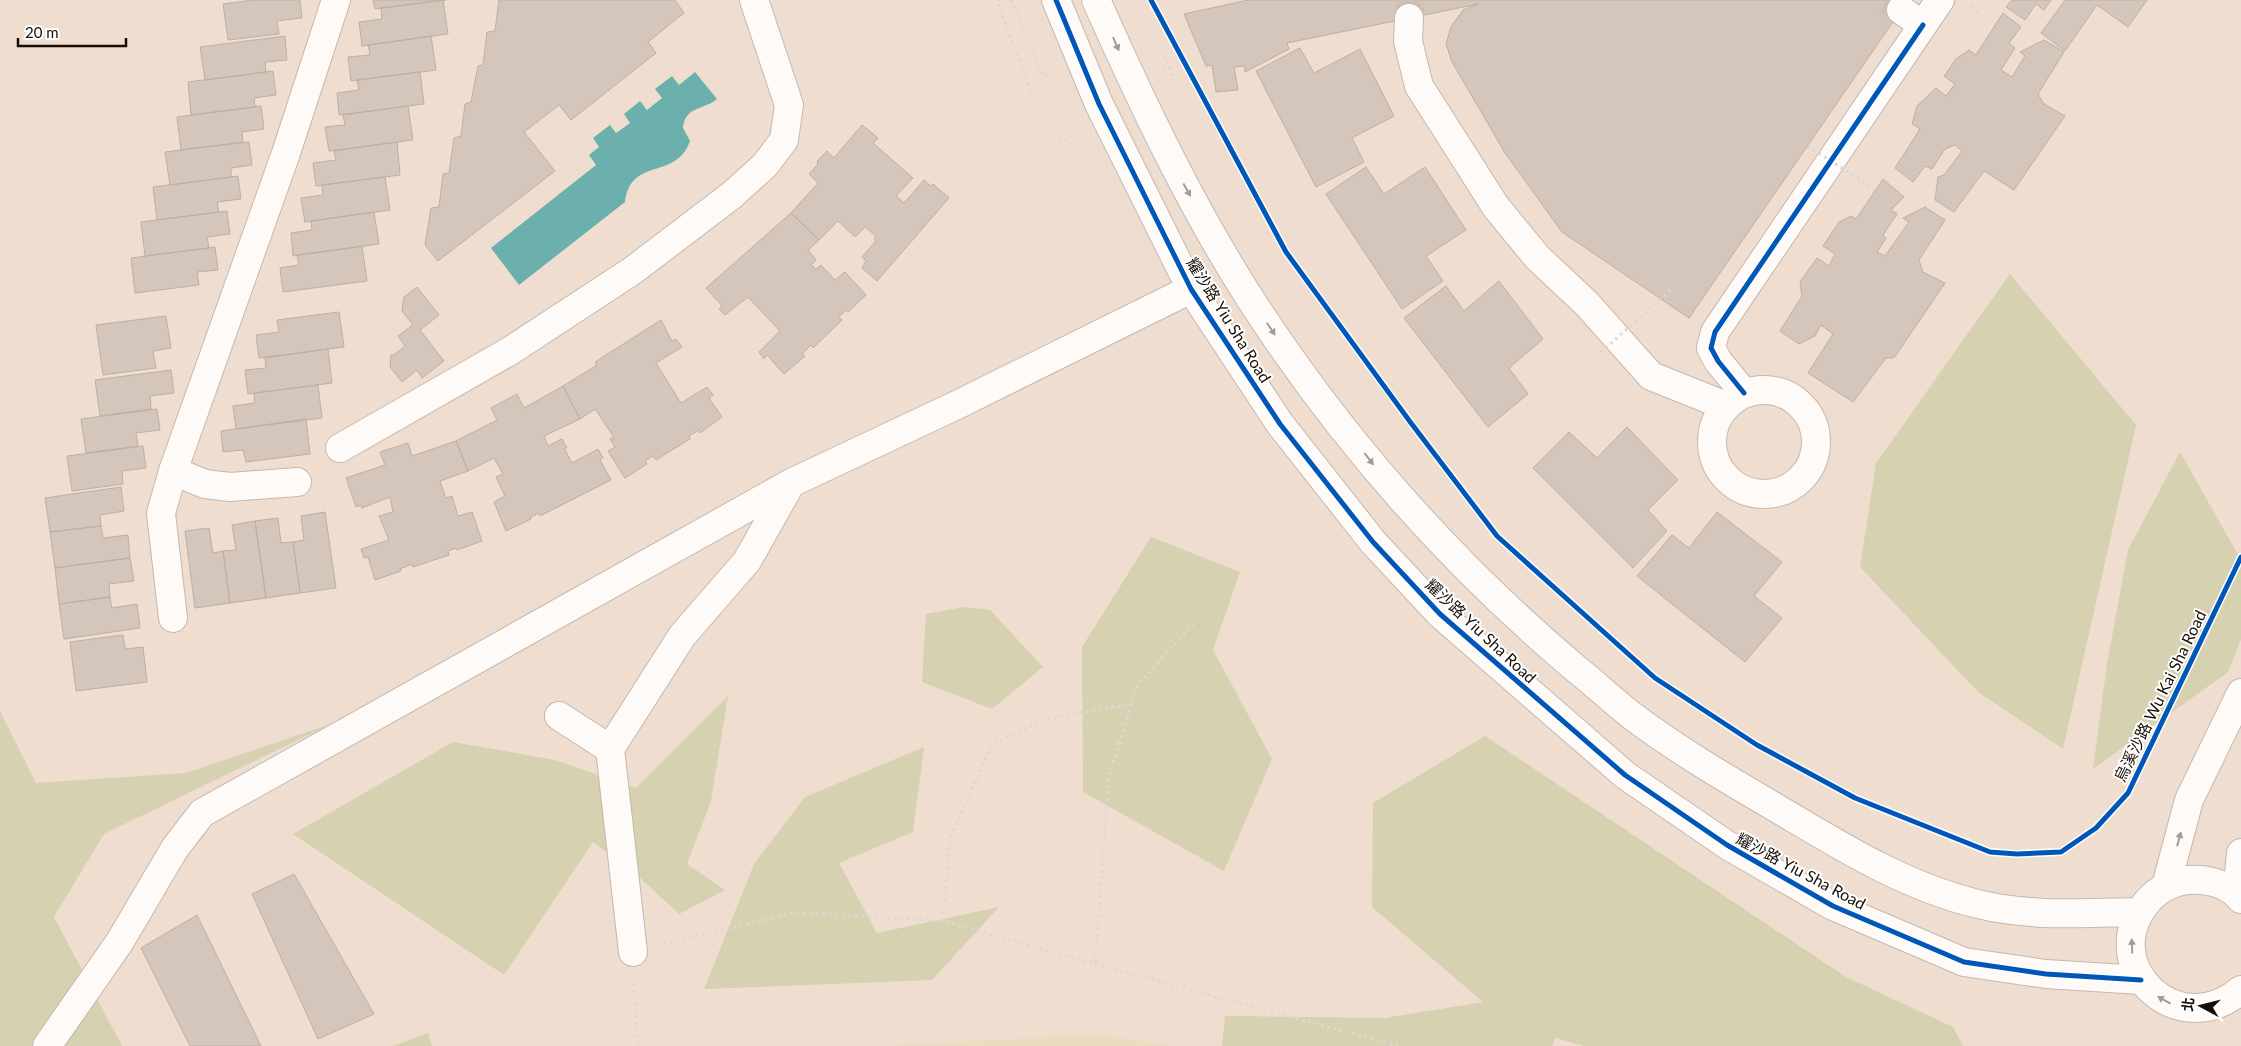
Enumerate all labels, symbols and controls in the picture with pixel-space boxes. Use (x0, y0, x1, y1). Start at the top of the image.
scale bar (18, 15, 125, 47)
text: 20 m (25, 23, 59, 41)
one-way arrow (1112, 37, 1120, 51)
one-way arrow (1183, 183, 1191, 198)
street label: 耀沙路 Yiu Sha Road (1183, 254, 1276, 386)
one-way arrow (1266, 323, 1276, 336)
one-way arrow (1363, 452, 1374, 465)
street label: 耀沙路 Yiu Sha Road (1422, 575, 1540, 687)
street label: 烏溪沙路 Wu Kai Sha Road (2110, 607, 2209, 785)
street label: 耀沙路 Yiu Sha Road (1733, 828, 1869, 913)
one-way arrow (2175, 831, 2183, 846)
one-way arrow (2128, 938, 2136, 954)
north arrow (2176, 981, 2226, 1031)
one-way arrow (2157, 996, 2172, 1004)
text: 北 (2178, 996, 2197, 1012)

